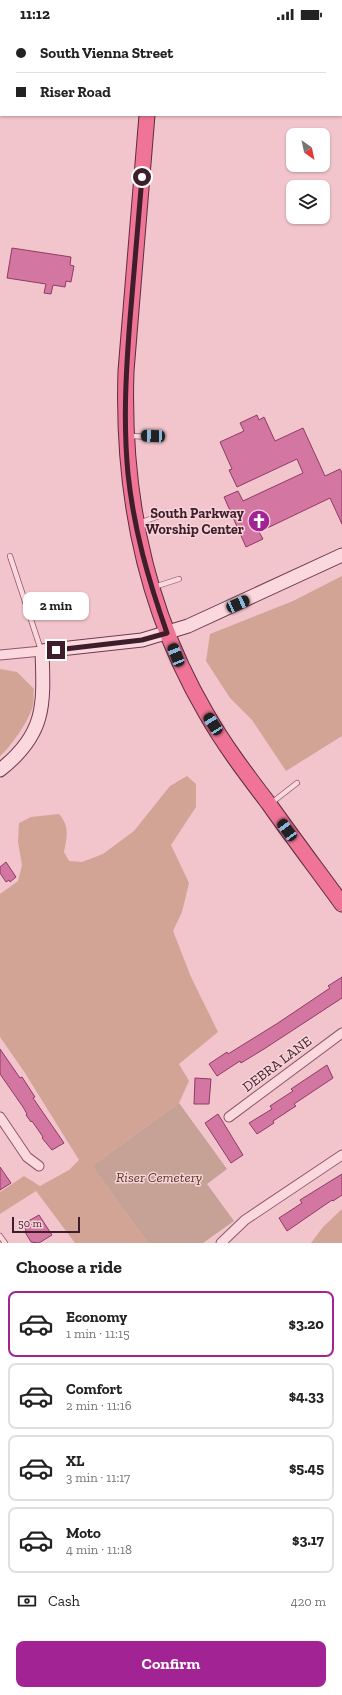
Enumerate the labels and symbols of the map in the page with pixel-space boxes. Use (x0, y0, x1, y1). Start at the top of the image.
north arrow (286, 128, 330, 172)
route start (133, 168, 151, 186)
car (141, 430, 165, 442)
place label: South Parkway Worship Center (146, 505, 245, 538)
church icon: South Parkway Worship Center (246, 508, 272, 534)
callout: 2 min (23, 592, 89, 620)
car (225, 594, 251, 614)
route end (47, 641, 65, 659)
car (166, 642, 186, 668)
car (201, 711, 225, 737)
car (275, 817, 299, 843)
street label: DEBRA LANE (239, 1033, 315, 1095)
park label: Riser Cemetery (116, 1169, 202, 1186)
scale bar (12, 1215, 80, 1234)

